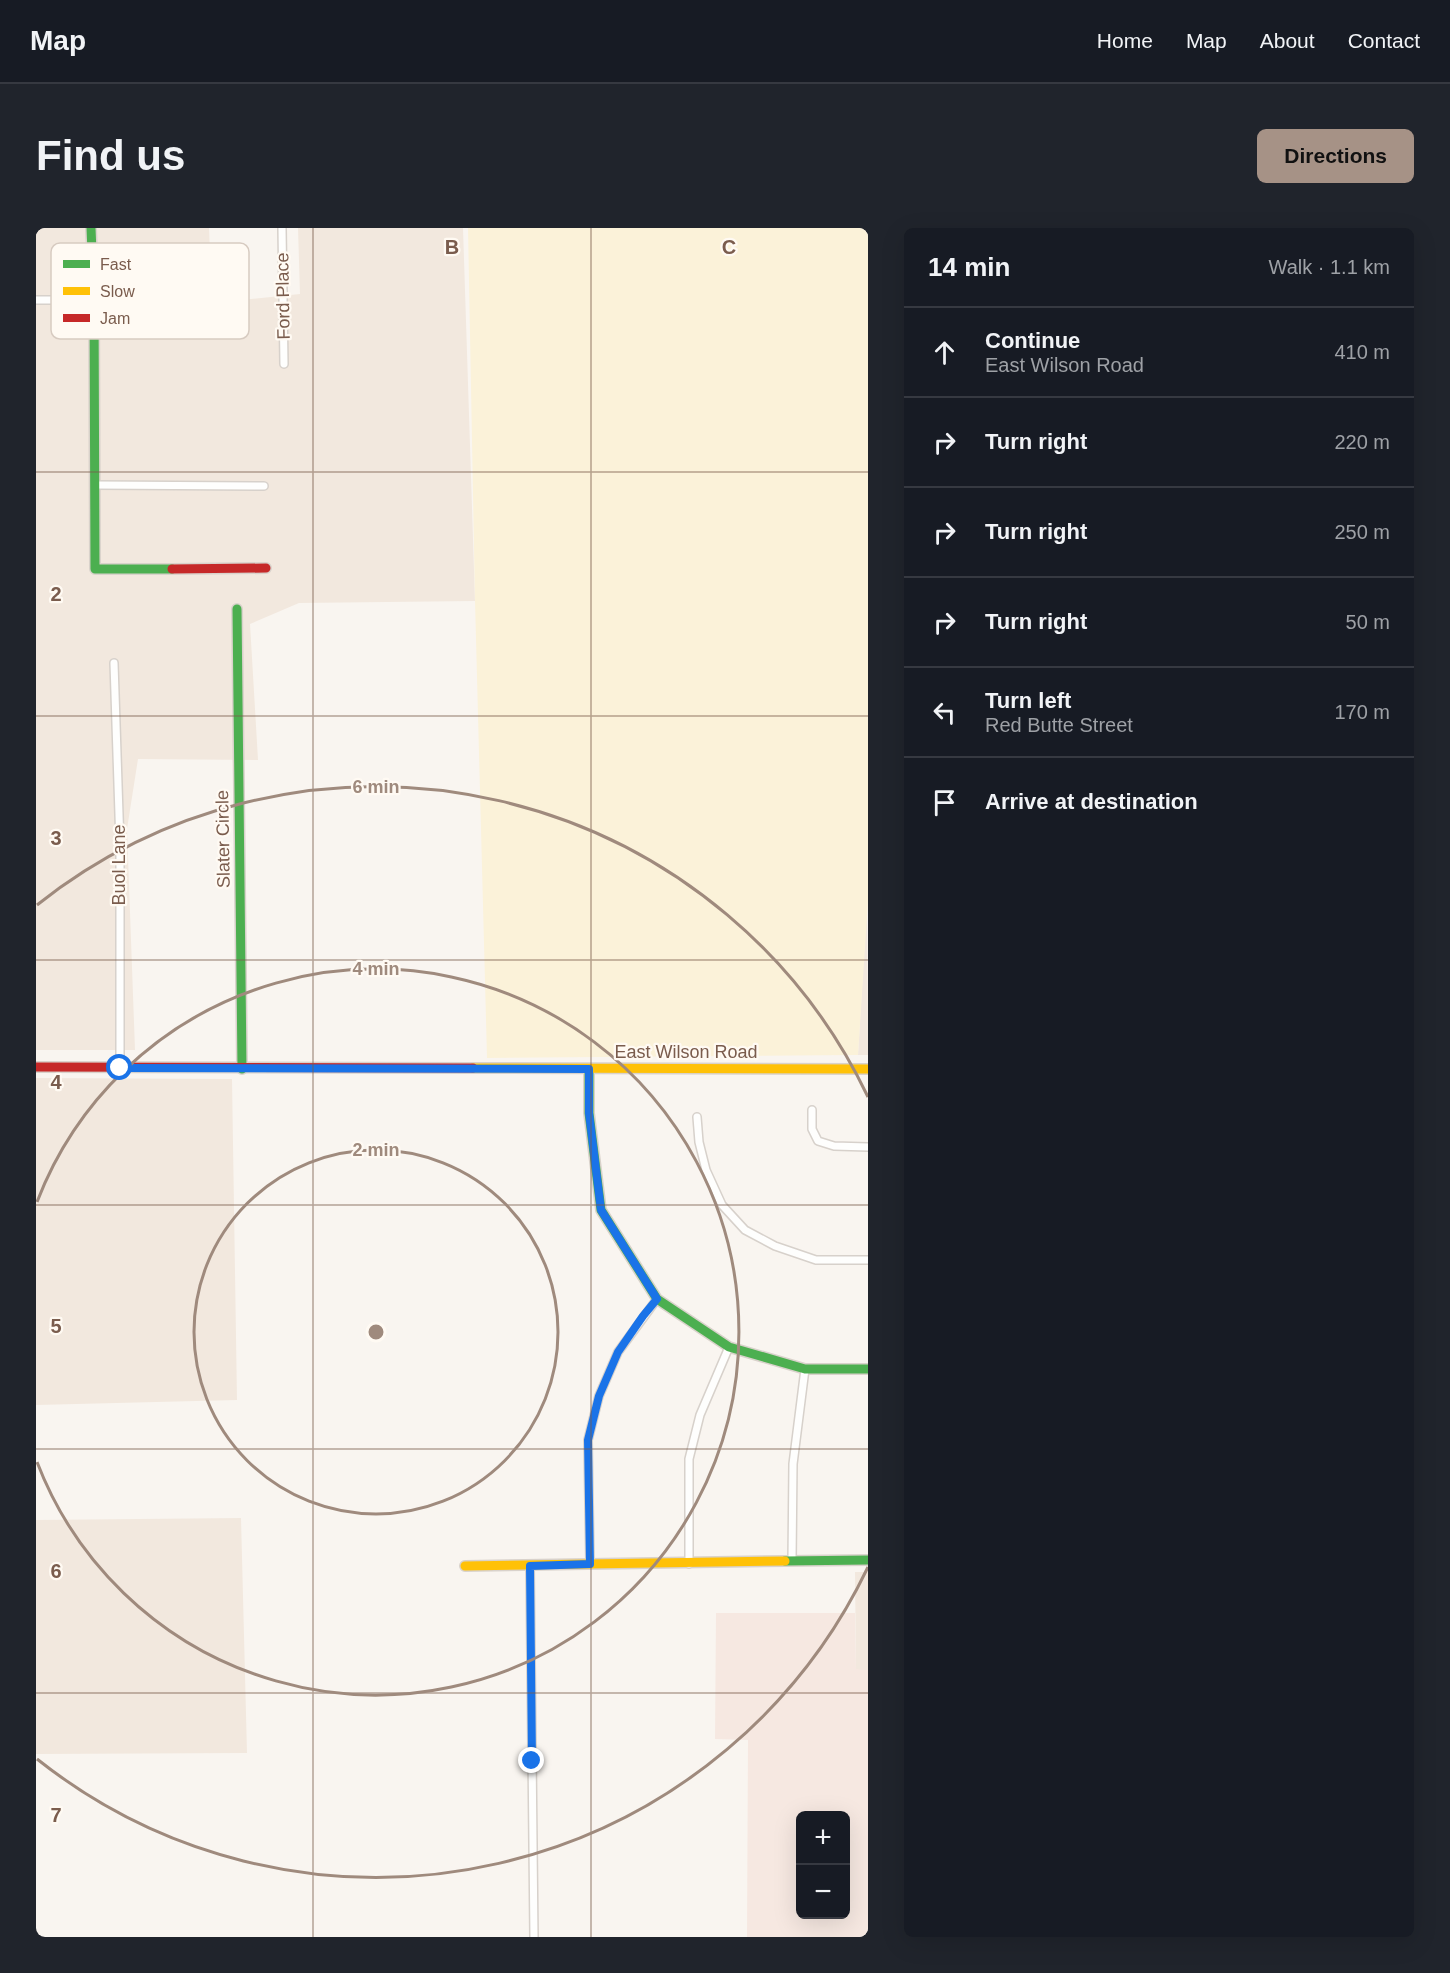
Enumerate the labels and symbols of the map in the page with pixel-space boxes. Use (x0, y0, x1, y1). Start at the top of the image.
text: B (445, 236, 459, 258)
text: C (722, 236, 736, 258)
legend (51, 243, 249, 339)
street label: Ford Place (272, 252, 294, 340)
text: Fast (100, 256, 132, 273)
text: Slow (100, 283, 135, 300)
text: Jam (100, 310, 130, 327)
text: 2 (50, 583, 62, 605)
text: 6 min (352, 777, 400, 797)
street label: Slater Circle (212, 790, 234, 888)
street label: Buol Lane (109, 824, 129, 906)
text: 3 (50, 827, 62, 849)
text: 4 min (352, 959, 400, 979)
street label: East Wilson Road (614, 1042, 758, 1062)
route start (106, 1054, 132, 1080)
text: 4 (50, 1071, 62, 1093)
text: 2 min (352, 1140, 400, 1160)
text: 5 (50, 1315, 62, 1337)
centre of rings (366, 1322, 386, 1342)
text: 6 (50, 1560, 62, 1582)
route end (518, 1747, 544, 1773)
text: 7 (50, 1804, 62, 1826)

